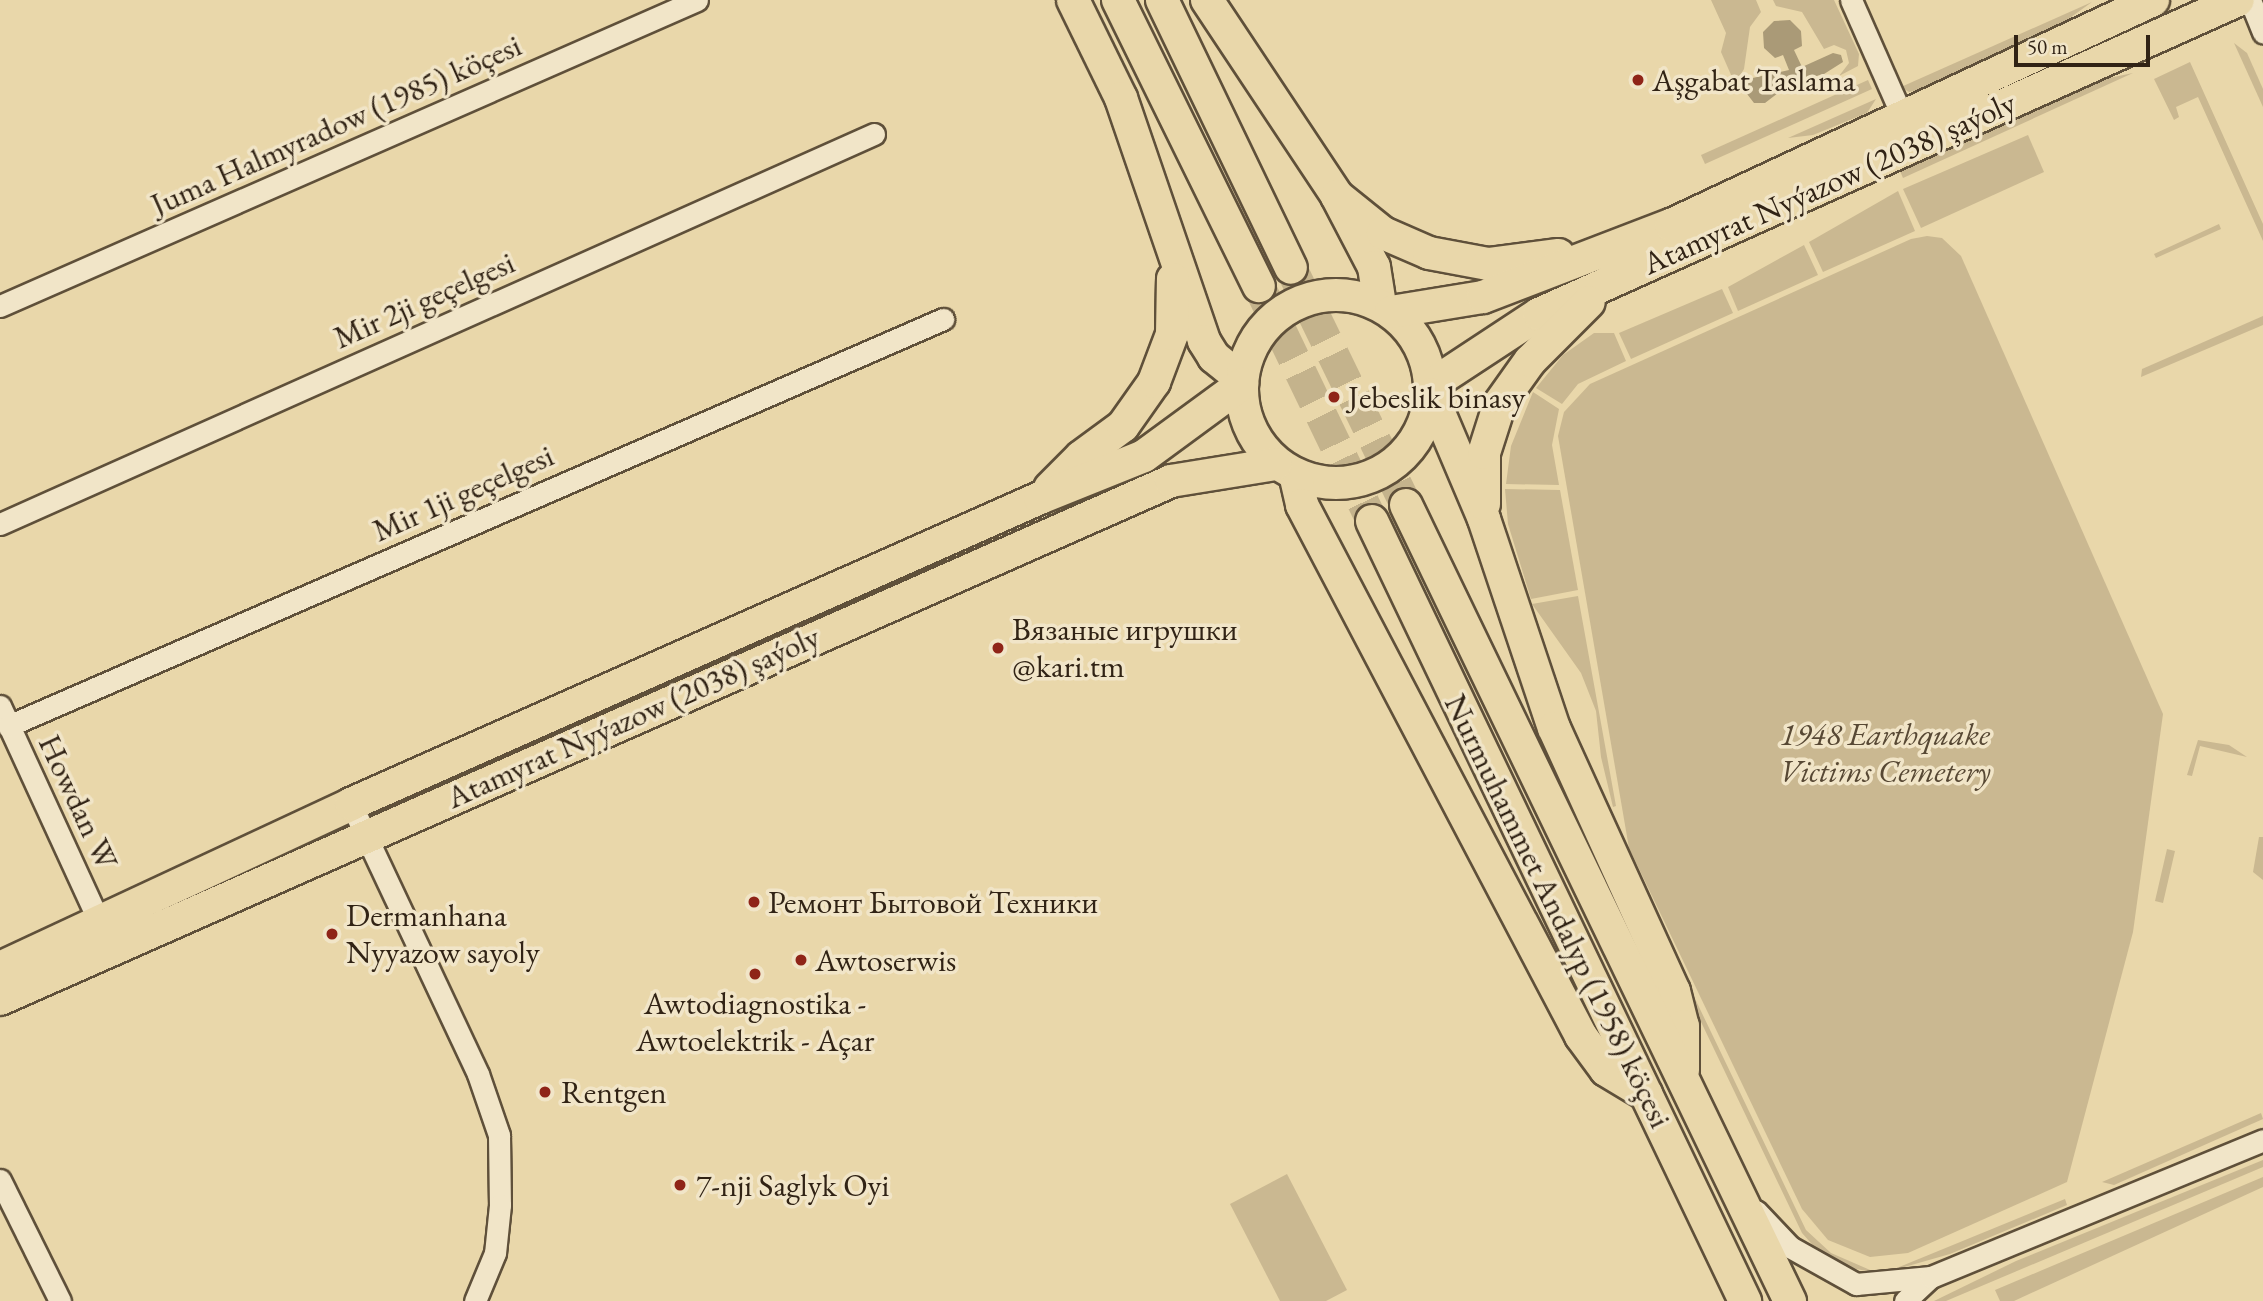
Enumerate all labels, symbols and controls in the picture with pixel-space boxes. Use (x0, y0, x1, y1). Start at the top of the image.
scale bar (2018, 21, 2154, 65)
street label: Juma Halmyradow (1985) köçesi (145, 26, 527, 224)
text: 50 m (2027, 33, 2068, 60)
place label: Aşgabat Taslama (1652, 61, 1856, 99)
marker: Aşgabat Taslama (1630, 72, 1646, 88)
street label: Atamyrat Nyýazow (2038) şaýoly (1637, 83, 2021, 283)
street label: Mir 2ji geçelgesi (328, 243, 520, 357)
place label: Jebeslik binasy (1348, 378, 1526, 416)
marker: Jebeslik binasy (1326, 389, 1342, 405)
street label: Mir 1ji geçelgesi (367, 436, 559, 550)
place label: Вязаные игрушки @kari.tm (1012, 611, 1238, 686)
street label: Atamyrat Nyýazow (2038) şaýoly (441, 617, 825, 817)
marker: Вязаные игрушки @kari.tm (990, 640, 1006, 656)
street label: Nurmuhammet Andalyp (1958) köçesi (1436, 688, 1680, 1134)
park label: 1948 Earthquake Victims Cemetery (1779, 716, 1991, 791)
street label: Howdan W (30, 729, 126, 875)
place label: Ремонт Бытовой Техники (768, 883, 1098, 921)
marker: Ремонт Бытовой Техники (746, 894, 762, 910)
place label: Dermanhana Nyyazow sayoly (346, 897, 540, 972)
marker: Dermanhana Nyyazow sayoly (324, 926, 340, 942)
place label: Awtoserwis (815, 941, 956, 979)
marker: Awtoserwis (793, 952, 809, 968)
marker: Awtodiagnostika - Awtoelektrik - Açar (747, 966, 763, 982)
place label: Awtodiagnostika - Awtoelektrik - Açar (636, 985, 874, 1060)
place label: Rentgen (561, 1073, 667, 1111)
marker: Rentgen (535, 1082, 555, 1102)
place label: 7-nji Saglyk Oyi (696, 1166, 889, 1204)
marker: 7-nji Saglyk Oyi (670, 1175, 690, 1195)

